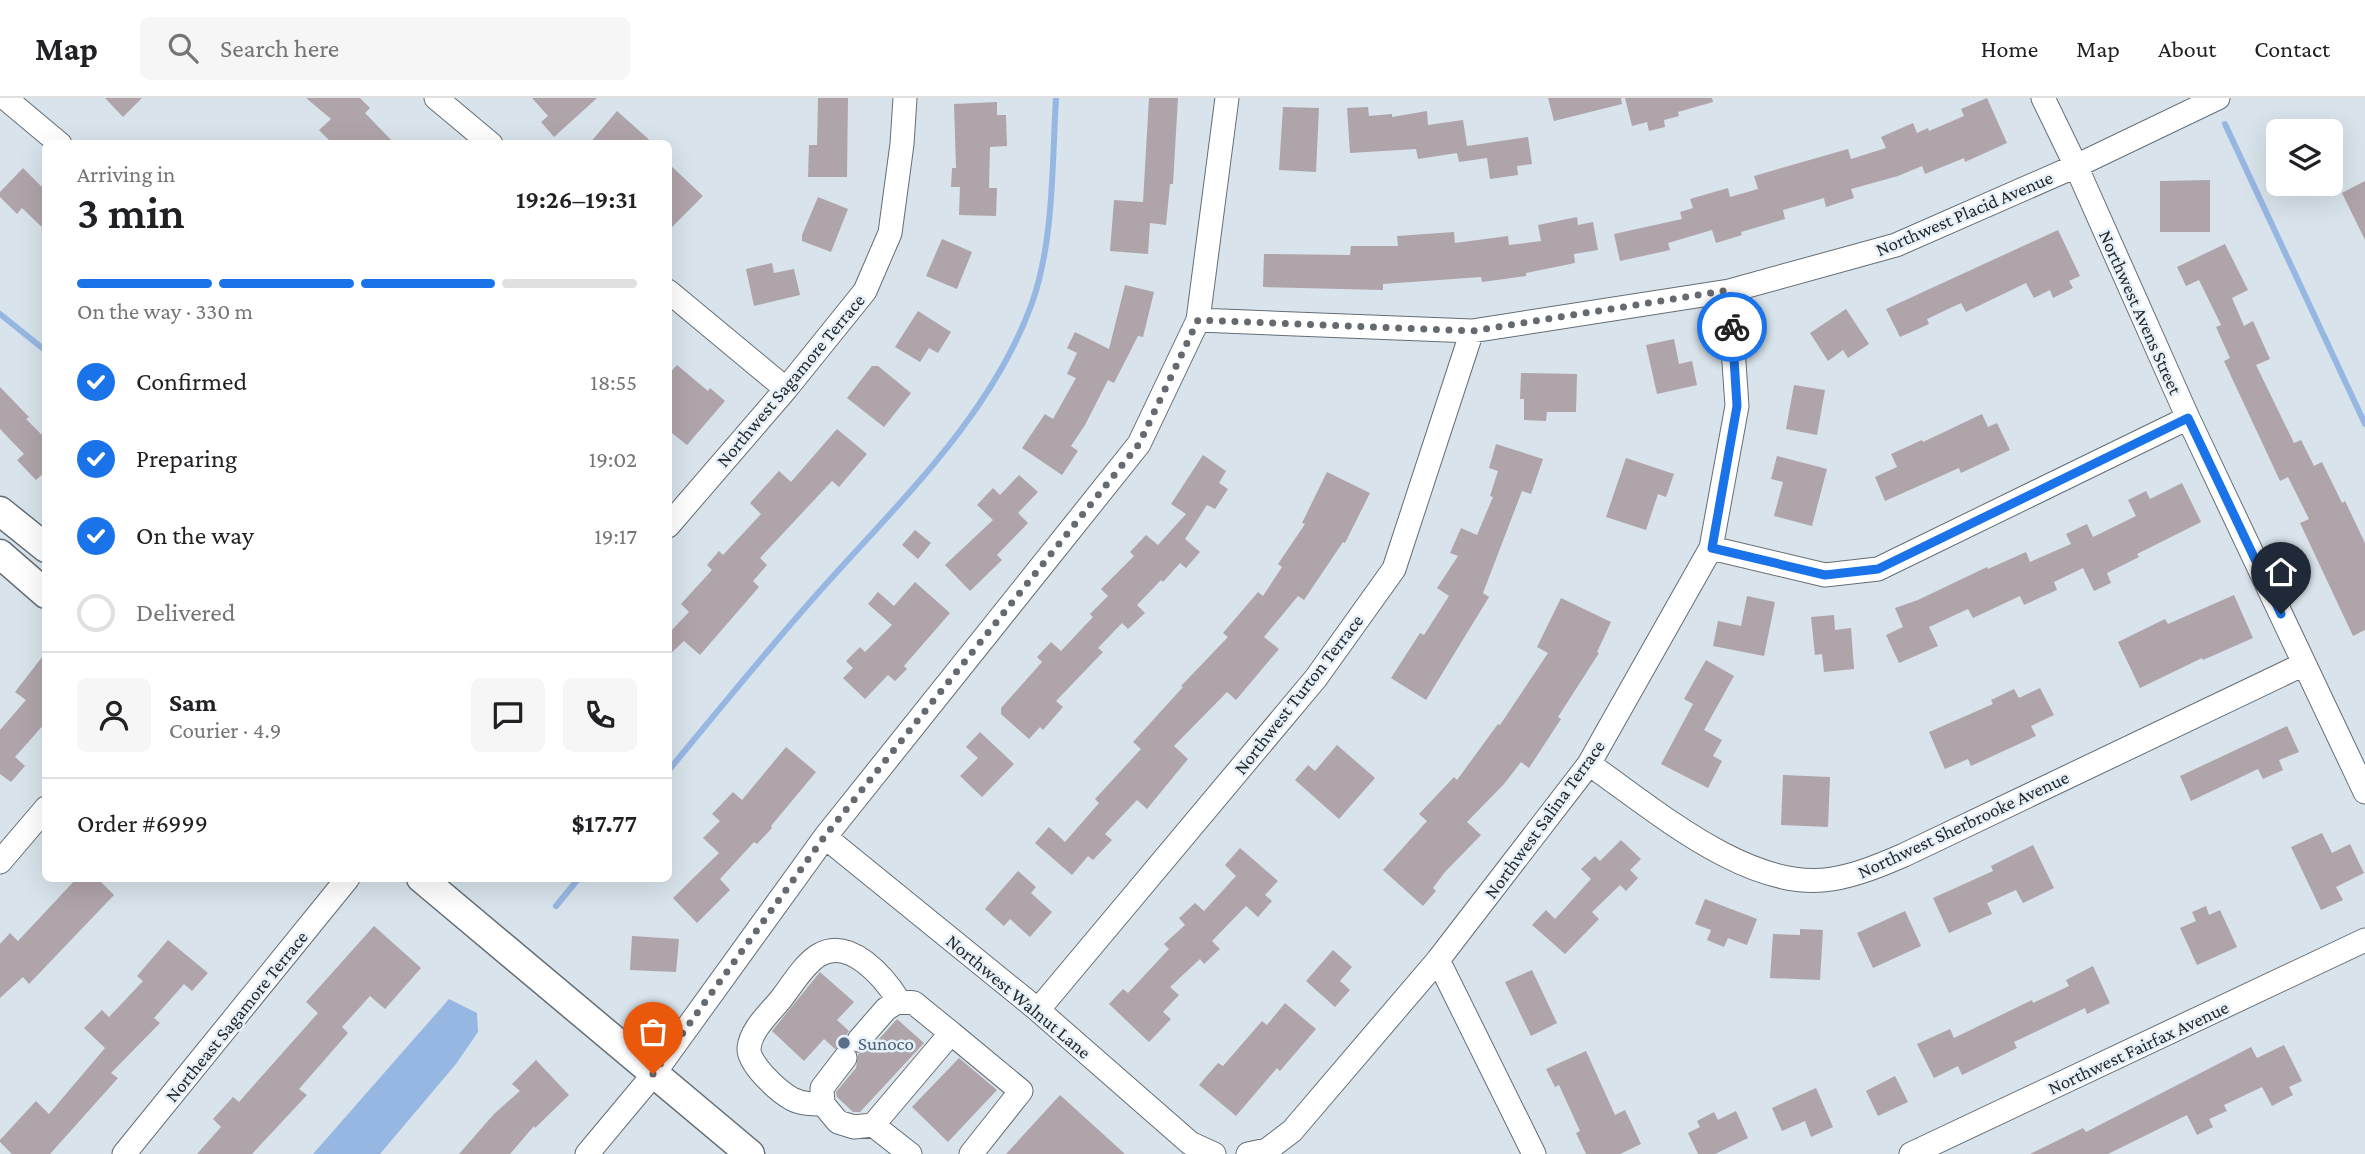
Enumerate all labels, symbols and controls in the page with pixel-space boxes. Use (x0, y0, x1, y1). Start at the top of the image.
search box (140, 17, 630, 80)
icon: search (164, 29, 202, 67)
text: Map (35, 30, 98, 67)
text: Search here (220, 34, 339, 63)
text: Home (1981, 35, 2038, 62)
text: Map (2076, 35, 2120, 62)
text: About (2158, 35, 2216, 62)
text: Contact (2254, 35, 2330, 62)
map controls (2266, 119, 2343, 196)
button: layers (2266, 119, 2343, 196)
text: Arriving in (77, 161, 175, 187)
street label: Northwest Placid Avenue (1873, 167, 2056, 260)
text: 19:26–19:31 (516, 185, 637, 214)
text: 3 min (77, 187, 185, 238)
street label: Northwest Avens Street (2095, 227, 2187, 398)
street label: Northwest Sagamore Terrace (712, 290, 869, 471)
courier (1697, 292, 1767, 362)
text: On the way · 330 m (77, 298, 253, 324)
icon: bike (1713, 308, 1751, 346)
icon: check (77, 363, 115, 401)
text: Confirmed (136, 367, 247, 396)
text: 18:55 (590, 369, 637, 395)
icon: check (77, 440, 115, 478)
text: Preparing (136, 444, 237, 473)
text: 19:02 (589, 446, 637, 472)
icon: check (77, 517, 115, 555)
text: On the way (136, 521, 254, 550)
text: 19:17 (594, 523, 637, 549)
pin (2251, 542, 2311, 614)
icon: home (2262, 553, 2300, 591)
text: Delivered (136, 598, 235, 627)
street label: Northwest Turton Terrace (1230, 610, 1367, 778)
button: person (77, 678, 151, 752)
button: chat (471, 678, 545, 752)
button: phone (563, 678, 637, 752)
text: Sam (169, 688, 217, 717)
text: Courier · 4.9 (169, 717, 281, 743)
street label: Northwest Salina Terrace (1480, 736, 1609, 903)
street label: Northwest Sherbrooke Avenue (1854, 766, 2072, 883)
text: Order #6999 (77, 809, 208, 838)
text: $17.77 (572, 809, 637, 838)
street label: Northeast Sagamore Terrace (161, 927, 312, 1106)
street label: Northwest Walnut Lane (942, 930, 1095, 1063)
street label: Northwest Fairfax Avenue (2045, 996, 2232, 1099)
pin (623, 1002, 683, 1074)
icon: bag (634, 1013, 672, 1051)
place label: Sunoco (858, 1033, 914, 1054)
marker: Sunoco (836, 1035, 852, 1051)

